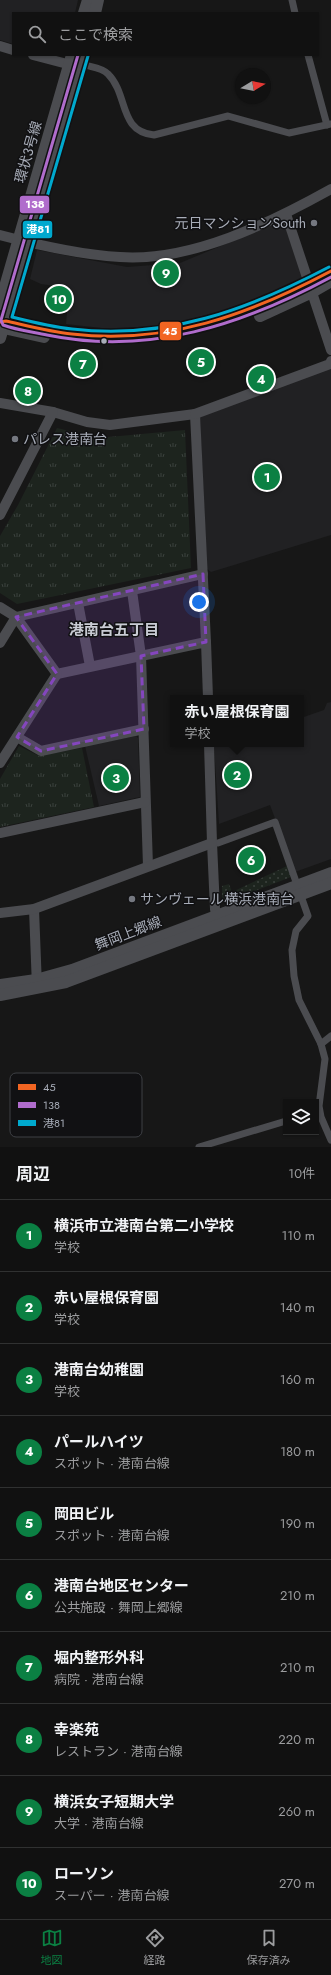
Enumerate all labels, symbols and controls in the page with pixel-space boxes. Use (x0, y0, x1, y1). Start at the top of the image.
search box (12, 12, 319, 56)
icon: search (26, 23, 48, 45)
text: ここで検索 (58, 24, 133, 46)
north arrow (235, 68, 271, 104)
street label: 環状3号線 (10, 119, 46, 185)
line badge: 138 (19, 195, 50, 214)
text: 138 (25, 196, 45, 212)
place label: 元日マンションSouth (175, 213, 306, 233)
marker: 元日マンションSouth (309, 218, 319, 228)
line badge: 港81 (22, 220, 53, 239)
text: 港81 (26, 221, 50, 237)
pin: 9 (153, 258, 179, 288)
pin: 10 (46, 284, 72, 314)
line badge: 45 (159, 321, 182, 341)
text: 45 (163, 323, 177, 339)
unlabelled marker (99, 336, 109, 346)
pin: 5 (188, 347, 214, 377)
pin: 7 (70, 349, 96, 379)
pin: 4 (248, 364, 274, 394)
pin: 8 (15, 376, 41, 406)
place label: パレス港南台 (23, 429, 107, 449)
marker: パレス港南台 (10, 434, 20, 444)
pin: 1 (254, 462, 280, 492)
your location (189, 592, 209, 612)
district label: 港南台五丁目 (69, 619, 159, 641)
popup (170, 695, 304, 747)
text: 赤い屋根保育園 (184, 701, 290, 723)
text: 学校 (184, 724, 211, 743)
pin: 2 (224, 760, 250, 790)
pin: 3 (103, 763, 129, 793)
pin: 6 (238, 845, 264, 875)
place label: サンヴェール横浜港南台 (140, 889, 294, 909)
marker: サンヴェール横浜港南台 (127, 894, 137, 904)
street label: 舞岡上郷線 (92, 911, 164, 955)
legend (10, 1073, 142, 1137)
text: 45 (43, 1079, 56, 1095)
text: 138 (43, 1097, 60, 1113)
map controls (283, 1099, 319, 1135)
button: layers (283, 1099, 319, 1135)
text: 港81 (43, 1115, 65, 1131)
text: 周辺 (16, 1162, 50, 1186)
text: 10件 (288, 1164, 315, 1183)
text: 横浜市立港南台第二小学校 (54, 1215, 234, 1237)
text: 1 (26, 1226, 32, 1245)
text: 110 m (281, 1226, 315, 1245)
text: 学校 (54, 1238, 80, 1257)
text: 赤い屋根保育園 (54, 1287, 159, 1309)
text: 2 (25, 1298, 33, 1317)
text: 140 m (280, 1298, 315, 1317)
text: 学校 (54, 1310, 80, 1329)
text: 港南台幼稚園 (54, 1359, 144, 1381)
text: 3 (25, 1370, 33, 1389)
text: 160 m (280, 1370, 315, 1389)
text: 学校 (54, 1382, 80, 1401)
text: パールハイツ (54, 1431, 144, 1453)
text: 4 (24, 1442, 34, 1461)
text: 180 m (280, 1442, 315, 1461)
text: スポット · 港南台線 (54, 1454, 170, 1473)
text: 岡田ビル (54, 1503, 114, 1525)
text: 5 (25, 1514, 33, 1533)
text: 190 m (280, 1514, 315, 1533)
text: スポット · 港南台線 (54, 1526, 170, 1545)
text: 港南台地区センター (54, 1575, 189, 1597)
text: 6 (25, 1586, 33, 1605)
text: 210 m (280, 1586, 315, 1605)
text: 公共施設 · 舞岡上郷線 (54, 1598, 183, 1617)
text: 堀内整形外科 (54, 1647, 144, 1669)
text: 7 (25, 1658, 33, 1677)
text: 210 m (280, 1658, 315, 1677)
text: 病院 · 港南台線 (54, 1670, 144, 1689)
text: 幸楽苑 (54, 1719, 99, 1741)
text: 8 (25, 1730, 33, 1749)
text: 220 m (278, 1730, 315, 1749)
text: レストラン · 港南台線 (54, 1742, 183, 1761)
text: 横浜女子短期大学 (54, 1791, 174, 1813)
text: 9 (25, 1802, 33, 1821)
text: 260 m (278, 1802, 315, 1821)
text: 大学 · 港南台線 (54, 1814, 144, 1833)
text: ローソン (54, 1863, 114, 1885)
text: 10 (21, 1874, 37, 1893)
text: 270 m (279, 1874, 315, 1893)
text: スーパー · 港南台線 (54, 1886, 170, 1905)
tab: 地図 (41, 1927, 63, 1968)
tab: 経路 (144, 1927, 166, 1968)
tab: 保存済み (247, 1927, 291, 1968)

